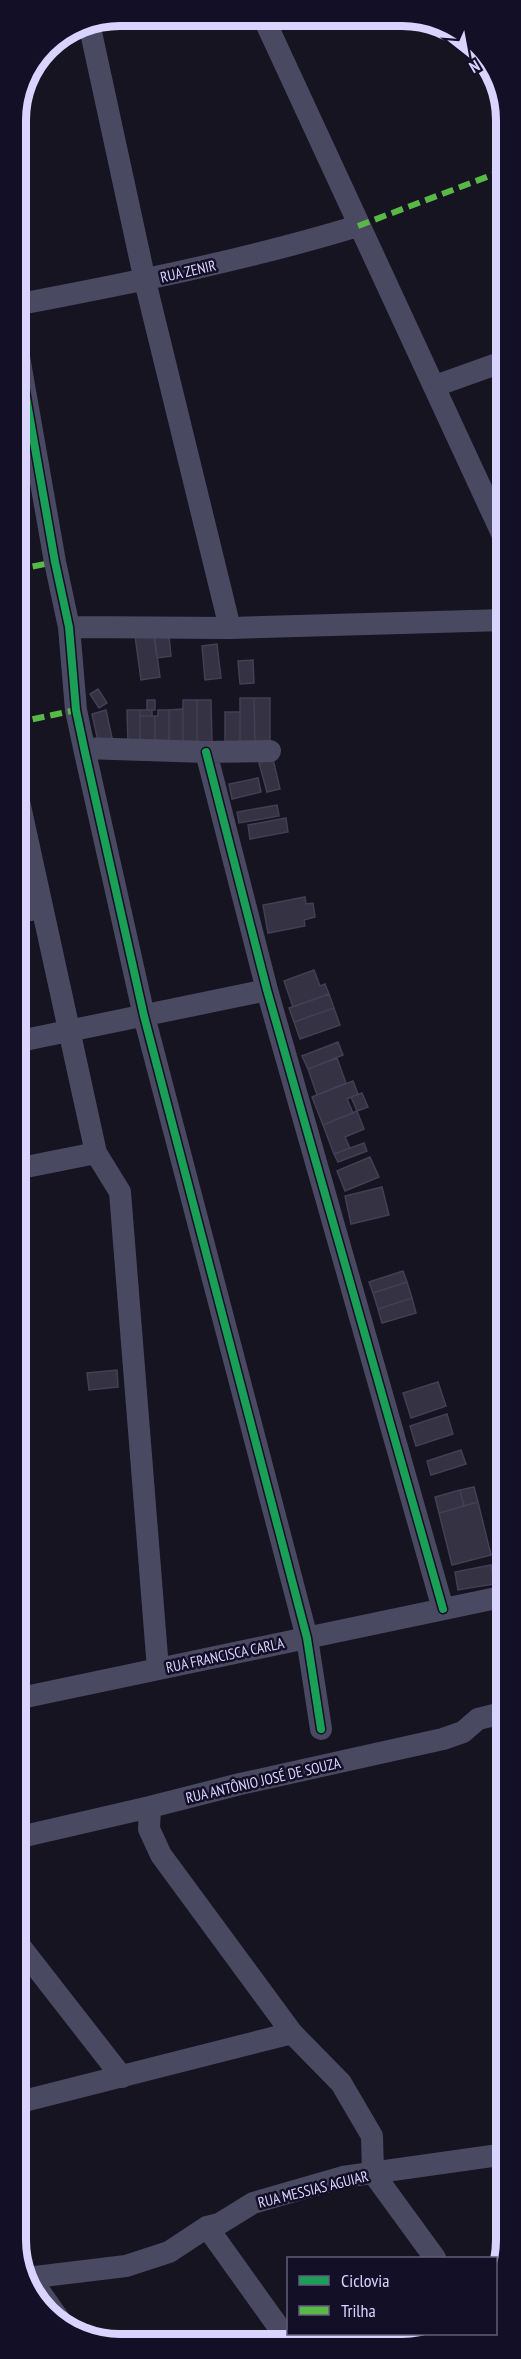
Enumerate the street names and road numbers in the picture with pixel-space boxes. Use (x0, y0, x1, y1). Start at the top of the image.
street label: RUA ZENIR (158, 255, 218, 287)
street label: RUA FRANCISCA CARLA (164, 1633, 287, 1677)
street label: RUA ANTÔNIO JOSÉ DE SOUZA (184, 1753, 343, 1807)
street label: RUA MESSIAS AGUIAR (256, 2166, 370, 2212)

